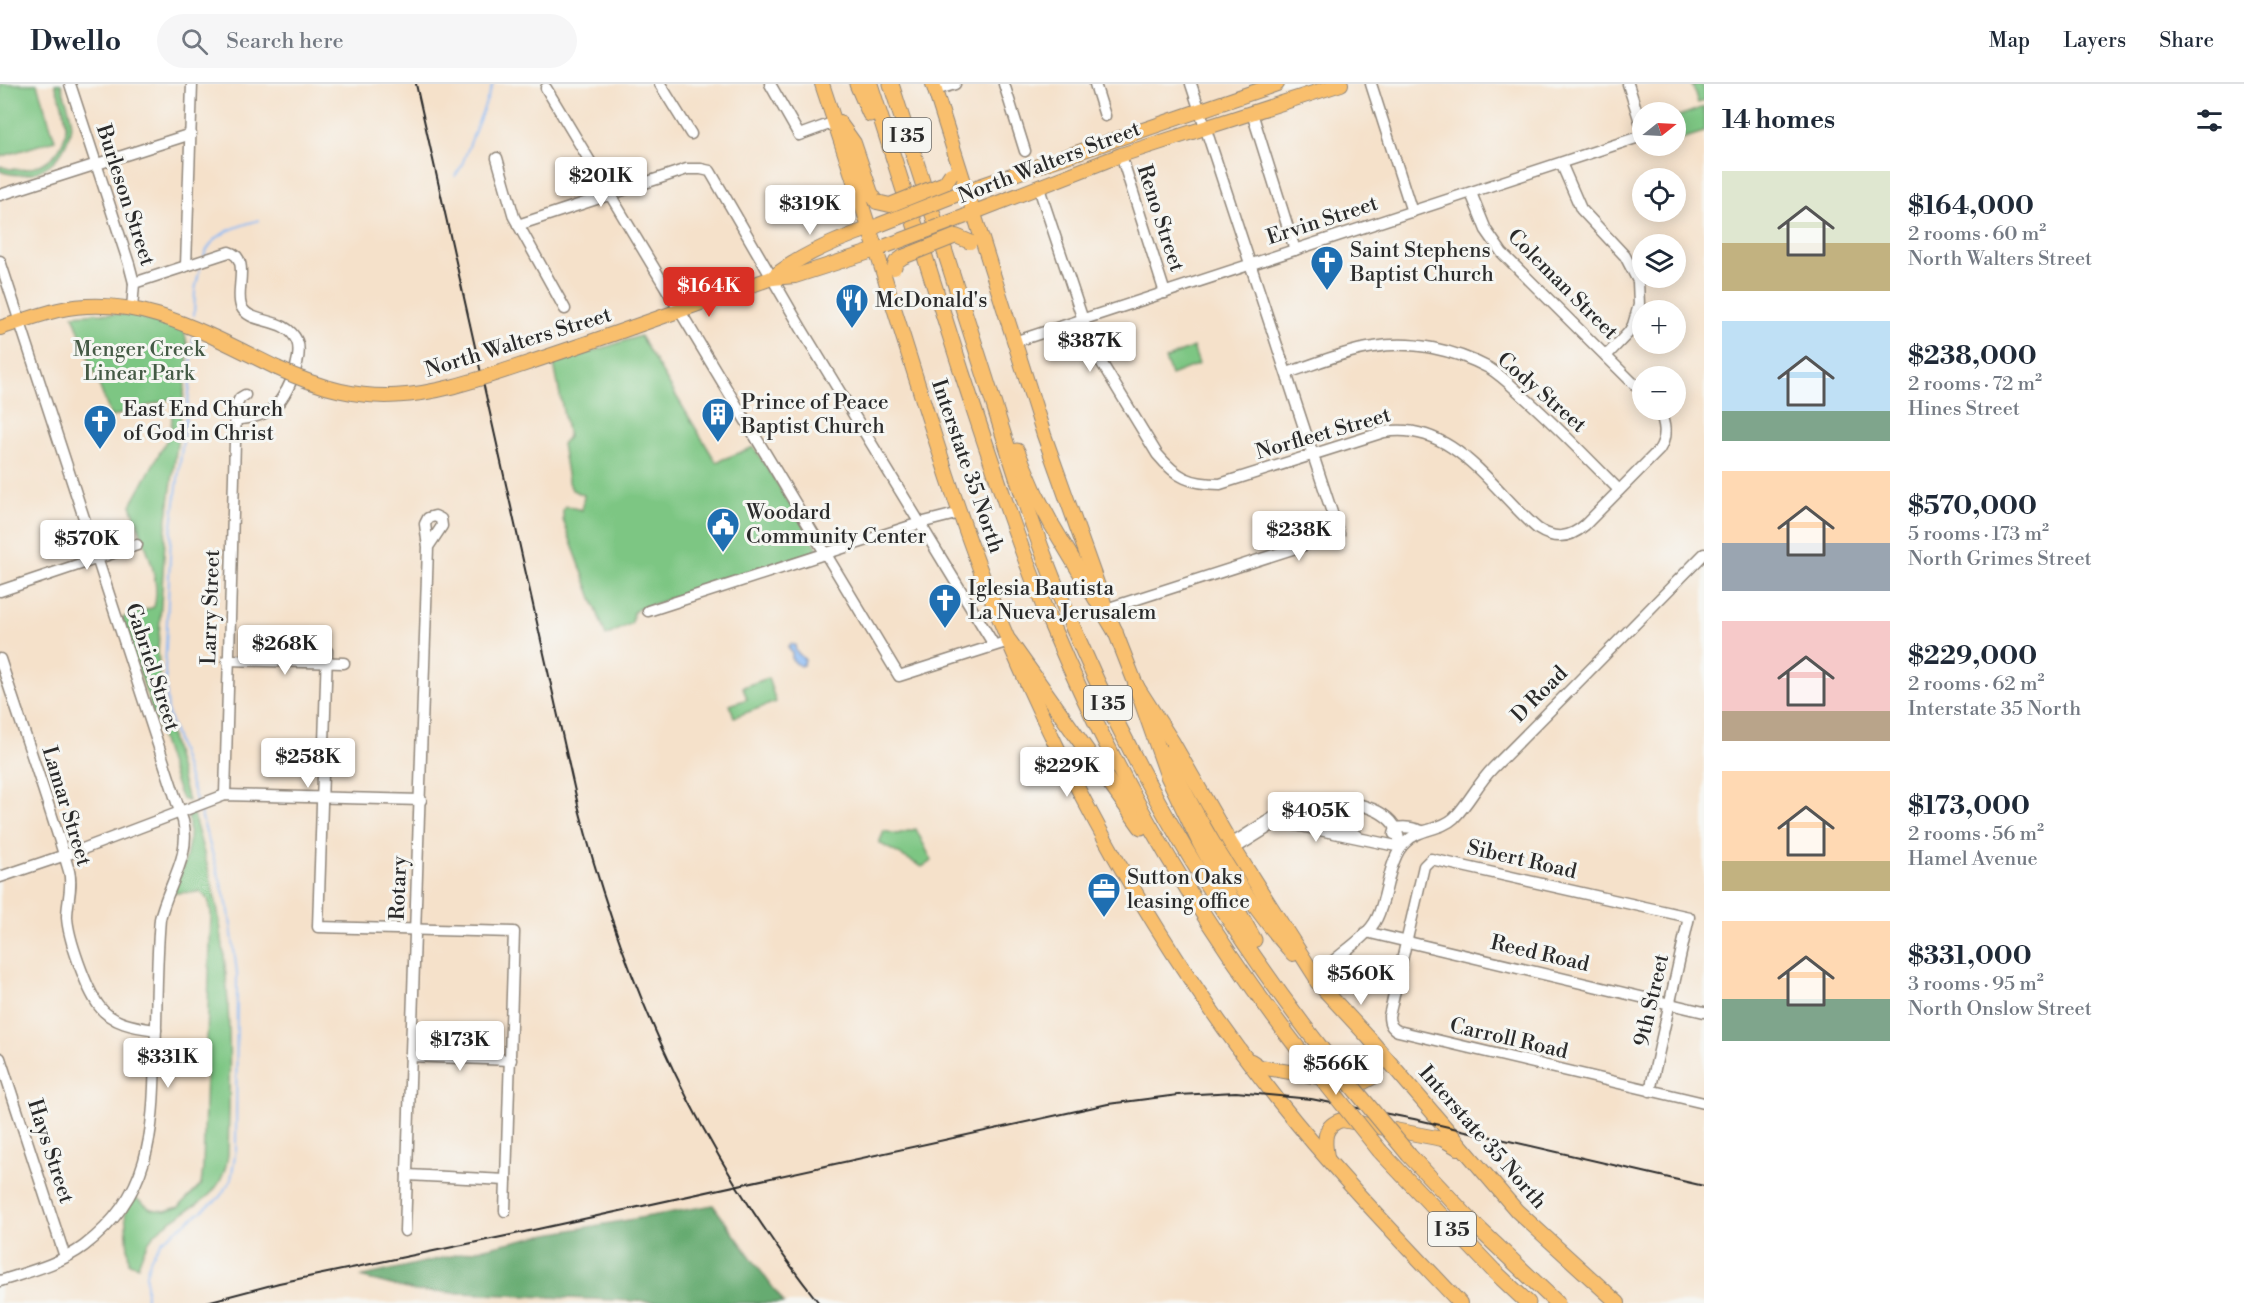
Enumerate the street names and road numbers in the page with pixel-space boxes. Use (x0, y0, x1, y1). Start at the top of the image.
street label: North Walters Street (954, 116, 1145, 210)
road number: I 35 (883, 118, 931, 152)
street label: Burleson Street (90, 120, 160, 270)
street label: Reno Street (1131, 162, 1190, 275)
street label: Ervin Street (1263, 191, 1382, 251)
street label: Coleman Street (1501, 224, 1623, 346)
street label: North Walters Street (422, 302, 615, 384)
street label: Cody Street (1491, 347, 1592, 439)
street label: Interstate 35 North (925, 376, 1009, 557)
street label: Norfleet Street (1253, 402, 1394, 466)
street label: Larry Street (196, 548, 226, 665)
street label: Gabriel Street (119, 600, 185, 735)
street label: D Road (1506, 661, 1573, 728)
road number: I 35 (1084, 686, 1132, 720)
street label: Lamar Street (35, 743, 97, 870)
street label: Sibert Road (1464, 835, 1579, 885)
street label: Rotary (385, 855, 413, 921)
street label: Reed Road (1488, 930, 1592, 978)
street label: 9th Street (1629, 951, 1675, 1049)
street label: Carroll Road (1447, 1013, 1571, 1065)
street label: Interstate 35 North (1413, 1060, 1552, 1215)
street label: Hays Street (21, 1096, 79, 1207)
road number: I 35 (1428, 1212, 1476, 1246)

